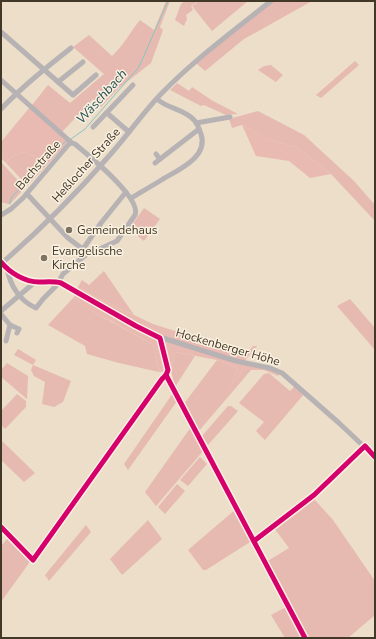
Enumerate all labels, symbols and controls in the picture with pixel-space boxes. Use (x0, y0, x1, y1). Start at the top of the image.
water label: Wäschbach (72, 65, 131, 128)
street label: Heßlocher Straße (48, 124, 124, 206)
street label: Bachstraße (12, 137, 64, 193)
place label: Gemeindehaus (77, 222, 158, 238)
marker: Gemeindehaus (64, 225, 74, 235)
place label: Evangelische Kirche (52, 243, 122, 273)
marker: Evangelische Kirche (39, 253, 49, 263)
street label: Hockenberger Höhe (174, 324, 282, 370)

